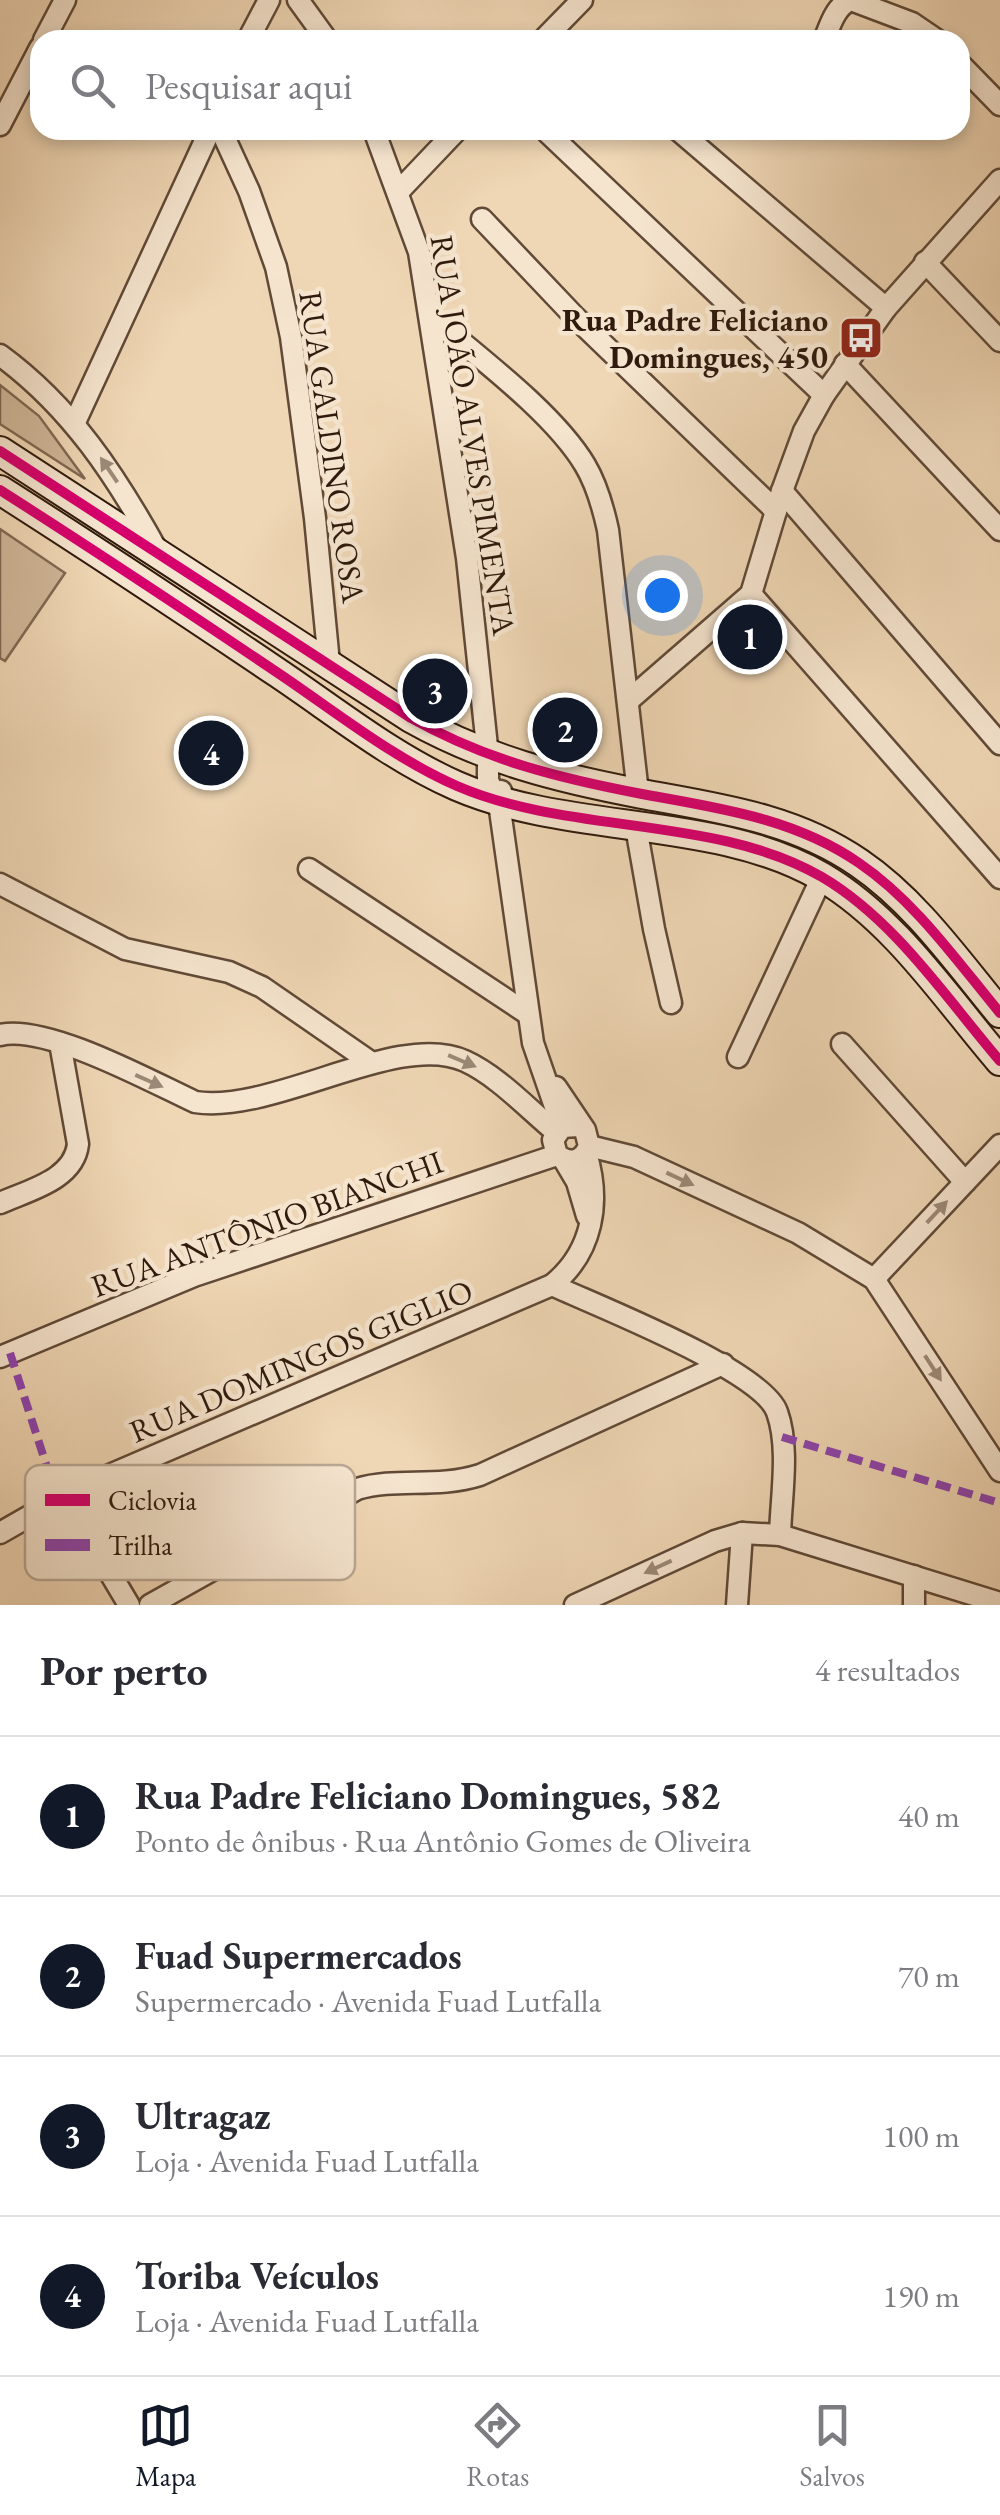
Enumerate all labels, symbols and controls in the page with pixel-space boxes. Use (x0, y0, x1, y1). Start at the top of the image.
search box (30, 30, 970, 140)
icon: search (65, 58, 120, 113)
text: Pesquisar aqui (145, 61, 352, 110)
street label: RUA JOÃO ALVES PIMENTA (421, 232, 526, 639)
street label: RUA GALDINO ROSA (289, 288, 375, 607)
place label: Rua Padre Feliciano Domingues, 450 (562, 299, 828, 378)
bus stop icon: Rua Padre Feliciano Domingues, 450 (838, 315, 884, 361)
one-way arrow (100, 457, 118, 484)
your location (637, 570, 688, 621)
pin: 1 (718, 600, 782, 674)
pin: 3 (402, 654, 468, 728)
pin: 2 (532, 692, 598, 768)
pin: 4 (178, 716, 244, 790)
one-way arrow (447, 1054, 477, 1070)
one-way arrow (134, 1073, 164, 1089)
street label: RUA ANTÔNIO BIANCHI (85, 1141, 449, 1307)
one-way arrow (666, 1171, 695, 1187)
one-way arrow (925, 1200, 948, 1224)
street label: RUA DOMINGOS GIGLIO (123, 1270, 479, 1452)
one-way arrow (924, 1354, 942, 1381)
legend (25, 1465, 355, 1580)
text: Ciclovia (108, 1482, 197, 1518)
text: Trilha (108, 1527, 173, 1563)
one-way arrow (643, 1559, 673, 1575)
text: Por perto (40, 1643, 208, 1698)
text: 4 resultados (815, 1649, 960, 1691)
text: Rua Padre Feliciano Domingues, 582 (135, 1771, 720, 1820)
text: 1 (64, 1795, 81, 1837)
text: 40 m (898, 1795, 960, 1837)
text: Ponto de ônibus · Rua Antônio Gomes de Oliveira (135, 1820, 751, 1862)
text: Fuad Supermercados (135, 1931, 462, 1980)
text: 2 (64, 1955, 81, 1997)
text: 70 m (898, 1955, 960, 1997)
text: Supermercado · Avenida Fuad Lutfalla (135, 1980, 601, 2022)
text: Ultragaz (135, 2091, 271, 2140)
text: 3 (64, 2115, 81, 2157)
text: 100 m (883, 2115, 960, 2157)
text: Loja · Avenida Fuad Lutfalla (135, 2140, 479, 2182)
text: Toriba Veículos (135, 2251, 379, 2300)
text: 4 (64, 2275, 81, 2317)
text: 190 m (883, 2275, 960, 2317)
text: Loja · Avenida Fuad Lutfalla (135, 2300, 479, 2342)
tab: Mapa (135, 2398, 196, 2494)
tab: Rotas (466, 2398, 529, 2494)
tab: Salvos (799, 2398, 865, 2494)

